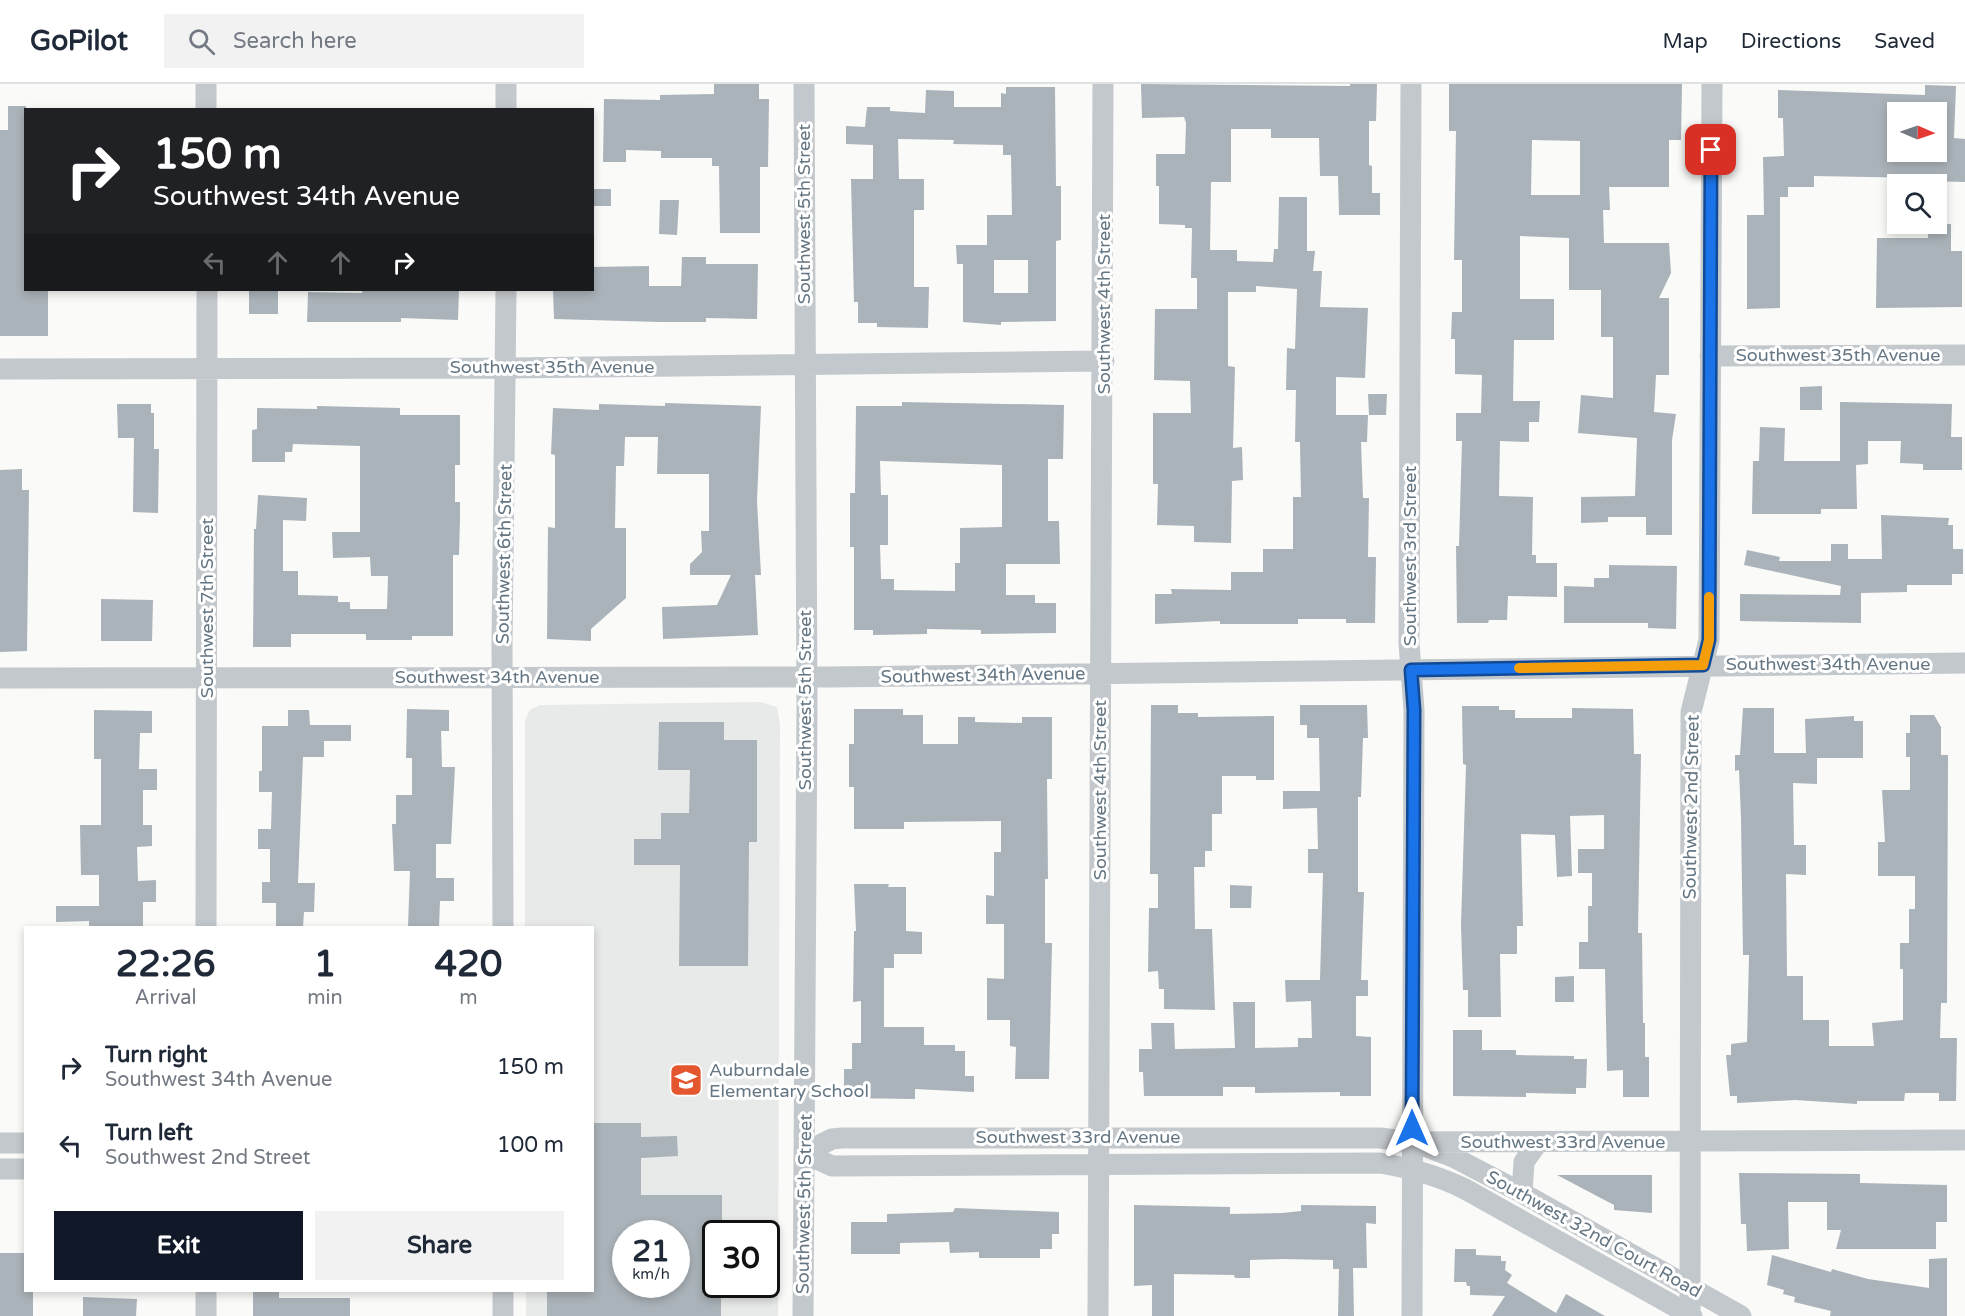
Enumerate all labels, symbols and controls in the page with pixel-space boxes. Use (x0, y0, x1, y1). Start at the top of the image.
search box (164, 14, 584, 68)
text: GoPilot (30, 24, 128, 58)
icon: search (185, 25, 218, 58)
text: Search here (233, 28, 357, 54)
text: Map (1662, 29, 1708, 54)
text: Directions (1741, 29, 1841, 54)
text: Saved (1874, 29, 1935, 54)
north arrow (1887, 102, 1947, 162)
map controls (1887, 102, 1947, 234)
street label: Southwest 5th Street (793, 124, 815, 304)
pin (1685, 124, 1736, 175)
text: 150 m (153, 129, 282, 180)
icon: right (54, 132, 132, 210)
icon: arrive (1694, 133, 1727, 166)
button: search (1887, 174, 1947, 234)
text: Southwest 34th Avenue (153, 180, 460, 213)
street label: Southwest 4th Street (1093, 214, 1115, 394)
icon: left (198, 246, 231, 279)
icon: ahead (261, 246, 294, 279)
icon: ahead (324, 246, 357, 279)
icon: right (387, 246, 420, 279)
street label: Southwest 35th Avenue (1736, 344, 1940, 366)
street label: Southwest 35th Avenue (450, 356, 654, 378)
street label: Southwest 6th Street (491, 464, 517, 644)
street label: Southwest 3rd Street (1399, 466, 1421, 646)
street label: Southwest 7th Street (196, 518, 218, 698)
street label: Southwest 5th Street (794, 610, 816, 790)
street label: Southwest 34th Avenue (1726, 653, 1930, 675)
street label: Southwest 34th Avenue (880, 662, 1086, 688)
street label: Southwest 34th Avenue (395, 666, 599, 688)
street label: Southwest 4th Street (1089, 700, 1111, 880)
street label: Southwest 2nd Street (1678, 714, 1704, 900)
text: 22:26 (116, 943, 216, 986)
text: 1 (314, 943, 336, 986)
text: 420 (434, 943, 502, 986)
text: Arrival (135, 986, 197, 1010)
text: min (307, 986, 343, 1010)
text: m (459, 986, 478, 1010)
text: Turn right (105, 1042, 207, 1068)
icon: right (54, 1051, 87, 1084)
text: 150 m (497, 1054, 564, 1080)
place label: Auburndale Elementary School (709, 1059, 869, 1102)
school or university icon: Auburndale Elementary School (668, 1062, 704, 1098)
text: Southwest 34th Avenue (105, 1068, 332, 1092)
position arrow (1380, 1096, 1444, 1160)
street label: Southwest 5th Street (791, 1114, 817, 1294)
text: Turn left (105, 1120, 193, 1146)
street label: Southwest 33rd Avenue (976, 1126, 1180, 1148)
icon: left (54, 1129, 87, 1162)
street label: Southwest 33rd Avenue (1461, 1131, 1665, 1153)
text: 100 m (497, 1132, 564, 1158)
text: Southwest 2nd Street (105, 1146, 310, 1170)
street label: Southwest 32nd Court Road (1483, 1166, 1705, 1302)
button: Exit (54, 1211, 303, 1280)
button: Share (315, 1211, 564, 1280)
speed limit sign: 30 (702, 1220, 780, 1298)
text: 21 (632, 1233, 670, 1270)
text: km/h (632, 1265, 670, 1283)

